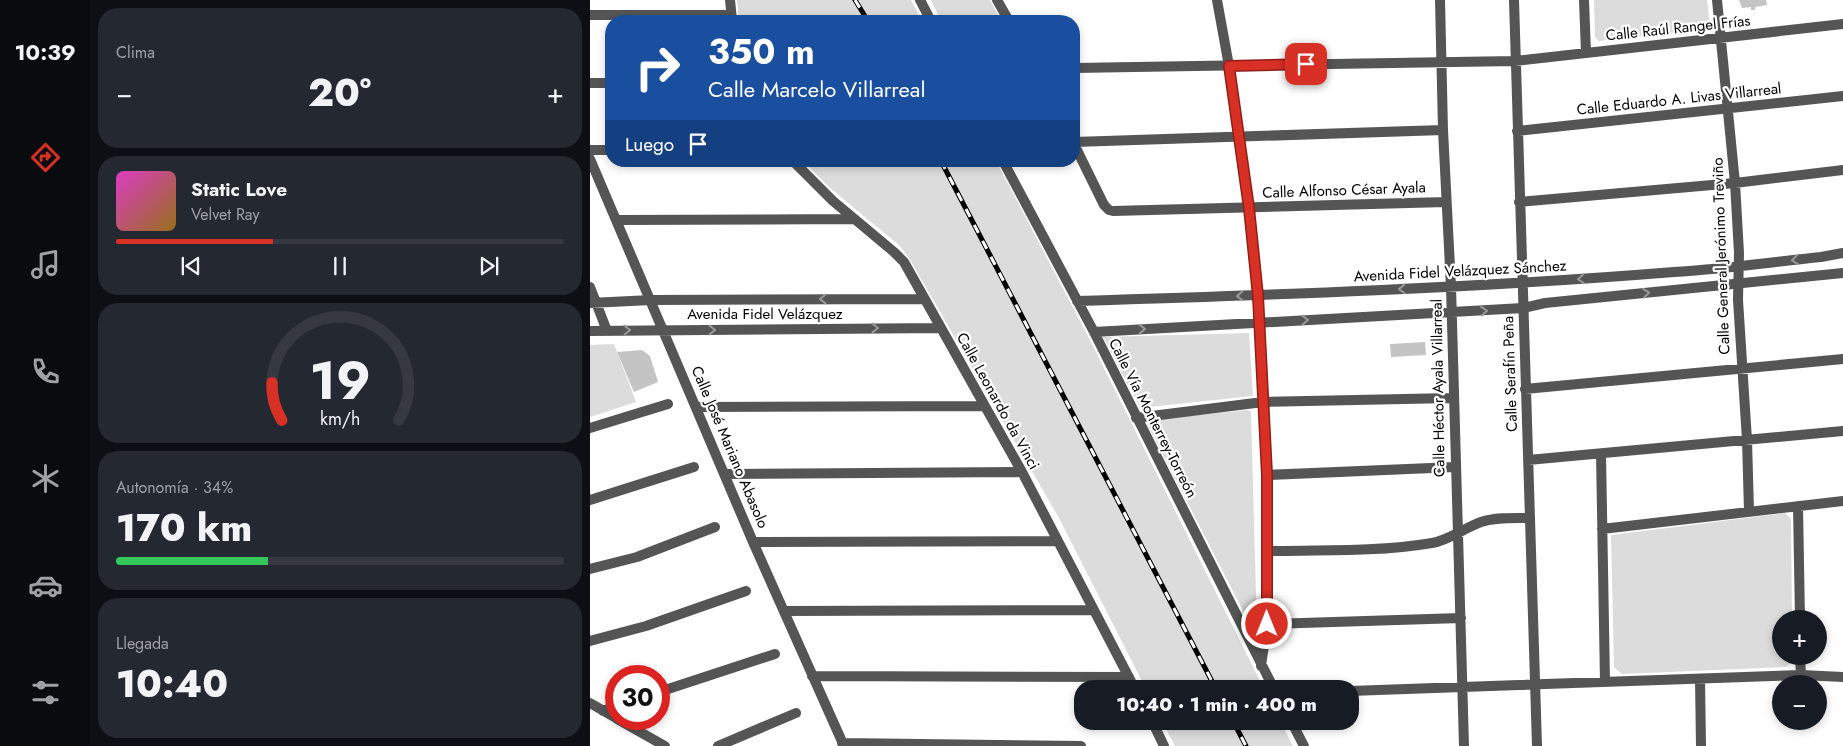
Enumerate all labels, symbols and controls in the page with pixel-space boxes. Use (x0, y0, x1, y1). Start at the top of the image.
street label: Calle Raúl Rangel Frías (1605, 9, 1751, 47)
text: 350 m (708, 27, 815, 77)
icon: right (625, 35, 690, 100)
text: 10:39 (14, 36, 76, 68)
text: Clima (116, 41, 155, 64)
pin (1285, 43, 1327, 85)
icon: arrive (1292, 50, 1320, 78)
text: 20° (308, 65, 371, 120)
text: − (116, 73, 133, 114)
text: + (547, 73, 564, 114)
text: Calle Marcelo Villarreal (708, 73, 926, 105)
street label: Calle Eduardo A. Livas Villarreal (1576, 77, 1782, 121)
icon: arrive (684, 130, 712, 158)
text: Luego (625, 131, 674, 158)
icon: directions (28, 140, 63, 175)
street label: Calle General Jerónimo Treviño (1707, 157, 1735, 355)
text: Static Love (191, 176, 287, 203)
street label: Calle Alfonso César Ayala (1262, 176, 1426, 204)
text: Velvet Ray (191, 203, 260, 226)
icon: music (28, 247, 63, 282)
icon: previous (177, 252, 205, 280)
icon: pause (326, 252, 354, 280)
icon: next (475, 252, 503, 280)
street label: Avenida Fidel Velázquez Sánchez (1353, 254, 1567, 288)
one-way arrow (1790, 254, 1798, 265)
one-way arrow (1576, 274, 1584, 285)
one-way arrow (1398, 284, 1406, 295)
one-way arrow (1642, 288, 1650, 299)
one-way arrow (1236, 291, 1244, 302)
one-way arrow (819, 294, 826, 304)
street label: Calle Héctor Ayala Villarreal (1425, 299, 1451, 477)
street label: Avenida Fidel Velázquez (687, 303, 843, 325)
one-way arrow (1481, 305, 1489, 316)
one-way arrow (1301, 315, 1309, 325)
street label: Calle Serafín Peña (1497, 316, 1523, 432)
one-way arrow (872, 323, 879, 333)
one-way arrow (1139, 323, 1147, 334)
one-way arrow (709, 324, 717, 335)
one-way arrow (623, 325, 631, 336)
street label: Calle Leonardo da Vinci (951, 328, 1045, 474)
street label: Calle Vía Monterrey-Torreón (1103, 334, 1203, 502)
text: 19 (309, 343, 371, 419)
icon: phone (28, 354, 63, 389)
street label: Calle José Mariano Abasolo (686, 362, 774, 532)
text: km/h (320, 406, 360, 432)
icon: climate (28, 461, 63, 496)
text: Autonomía · 34% (116, 476, 233, 499)
text: 170 km (116, 500, 252, 555)
icon: car (28, 568, 63, 603)
position arrow (1240, 597, 1292, 649)
map controls (1772, 610, 1827, 730)
button: + (1772, 610, 1827, 665)
text: Llegada (116, 632, 169, 655)
text: 10:40 (116, 656, 228, 711)
speed limit sign: 30 (605, 665, 670, 730)
icon: filters (28, 675, 63, 710)
button: − (1772, 675, 1827, 730)
text: 10:40 · 1 min · 400 m (1116, 691, 1317, 718)

